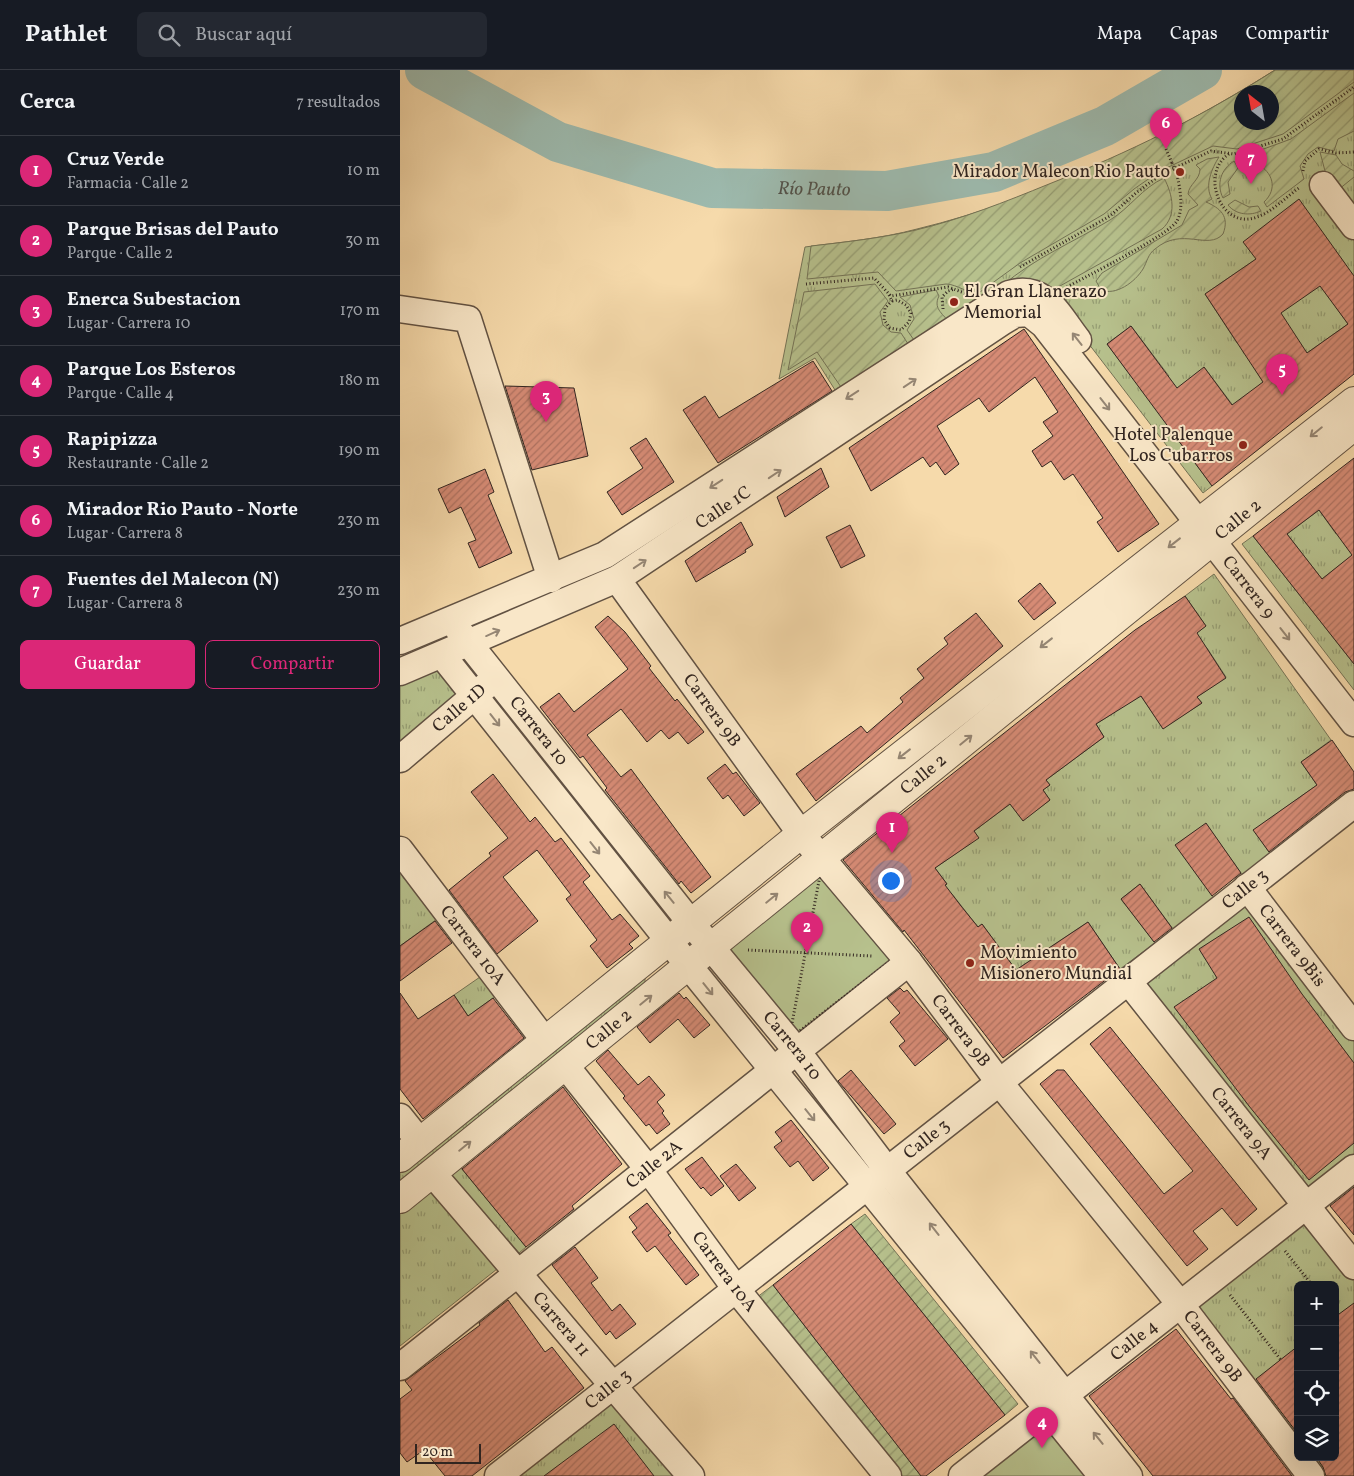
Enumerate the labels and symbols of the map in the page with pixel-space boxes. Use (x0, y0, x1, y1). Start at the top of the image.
north arrow (1234, 85, 1279, 130)
pin: 6 (1150, 108, 1182, 149)
pin: 7 (1235, 143, 1267, 184)
place label: Mirador Malecon Rio Pauto (953, 160, 1170, 185)
marker: Mirador Malecon Rio Pauto (1174, 166, 1186, 178)
water label: Río Pauto (777, 176, 851, 203)
place label: El Gran Llanerazo Memorial (964, 280, 1107, 326)
marker: El Gran Llanerazo Memorial (948, 296, 960, 308)
one-way arrow (1072, 333, 1083, 346)
pin: 5 (1266, 354, 1298, 395)
one-way arrow (903, 378, 917, 388)
pin: 3 (530, 381, 562, 422)
one-way arrow (845, 390, 859, 400)
one-way arrow (1100, 397, 1110, 411)
place label: Hotel Palenque Los Cubarros (1114, 423, 1233, 469)
one-way arrow (1310, 426, 1323, 437)
marker: Hotel Palenque Los Cubarros (1237, 439, 1249, 451)
one-way arrow (768, 468, 782, 479)
one-way arrow (709, 479, 723, 489)
street label: Calle 1C (690, 480, 756, 536)
street label: Calle 2 (1210, 493, 1267, 546)
one-way arrow (1168, 537, 1181, 548)
street label: Carrera 9 (1216, 551, 1281, 624)
one-way arrow (633, 559, 647, 569)
one-way arrow (485, 627, 500, 637)
one-way arrow (1280, 627, 1291, 640)
one-way arrow (1040, 637, 1053, 648)
street label: Carrera 9B (677, 669, 747, 752)
street label: Calle 1D (427, 678, 492, 739)
street label: Carrera 10 (503, 691, 574, 771)
one-way arrow (489, 714, 500, 727)
one-way arrow (959, 735, 972, 746)
street label: Calle 2 (895, 748, 952, 801)
one-way arrow (898, 748, 911, 759)
pin: 1 (876, 812, 908, 853)
one-way arrow (590, 841, 601, 854)
street label: Calle 3 (1217, 863, 1274, 916)
your location (878, 868, 904, 894)
one-way arrow (664, 890, 675, 903)
one-way arrow (765, 892, 778, 903)
street label: Carrera 9Bis (1252, 899, 1332, 992)
street label: Carrera 10A (434, 900, 511, 991)
pin: 2 (791, 912, 823, 953)
place label: Movimiento Misionero Mundial (980, 941, 1132, 987)
marker: Movimiento Misionero Mundial (964, 957, 976, 969)
one-way arrow (702, 982, 713, 995)
street label: Carrera 9B (925, 989, 996, 1072)
one-way arrow (639, 994, 652, 1005)
street label: Calle 2 (580, 1003, 638, 1056)
street label: Carrera 10 (757, 1006, 828, 1086)
street label: Carrera 9A (1204, 1082, 1278, 1166)
one-way arrow (805, 1108, 816, 1121)
street label: Calle 3 (898, 1113, 955, 1166)
street label: Calle 2A (621, 1134, 688, 1195)
one-way arrow (458, 1141, 471, 1152)
one-way arrow (928, 1223, 939, 1236)
street label: Carrera 10A (685, 1226, 763, 1318)
street label: Carrera 11 (526, 1286, 596, 1362)
street label: Carrera 9B (1177, 1305, 1248, 1388)
street label: Calle 4 (1105, 1314, 1163, 1367)
one-way arrow (1029, 1351, 1040, 1364)
street label: Calle 3 (580, 1363, 637, 1416)
pin: 4 (1026, 1407, 1058, 1448)
one-way arrow (1093, 1432, 1104, 1445)
scale bar (415, 1441, 481, 1464)

